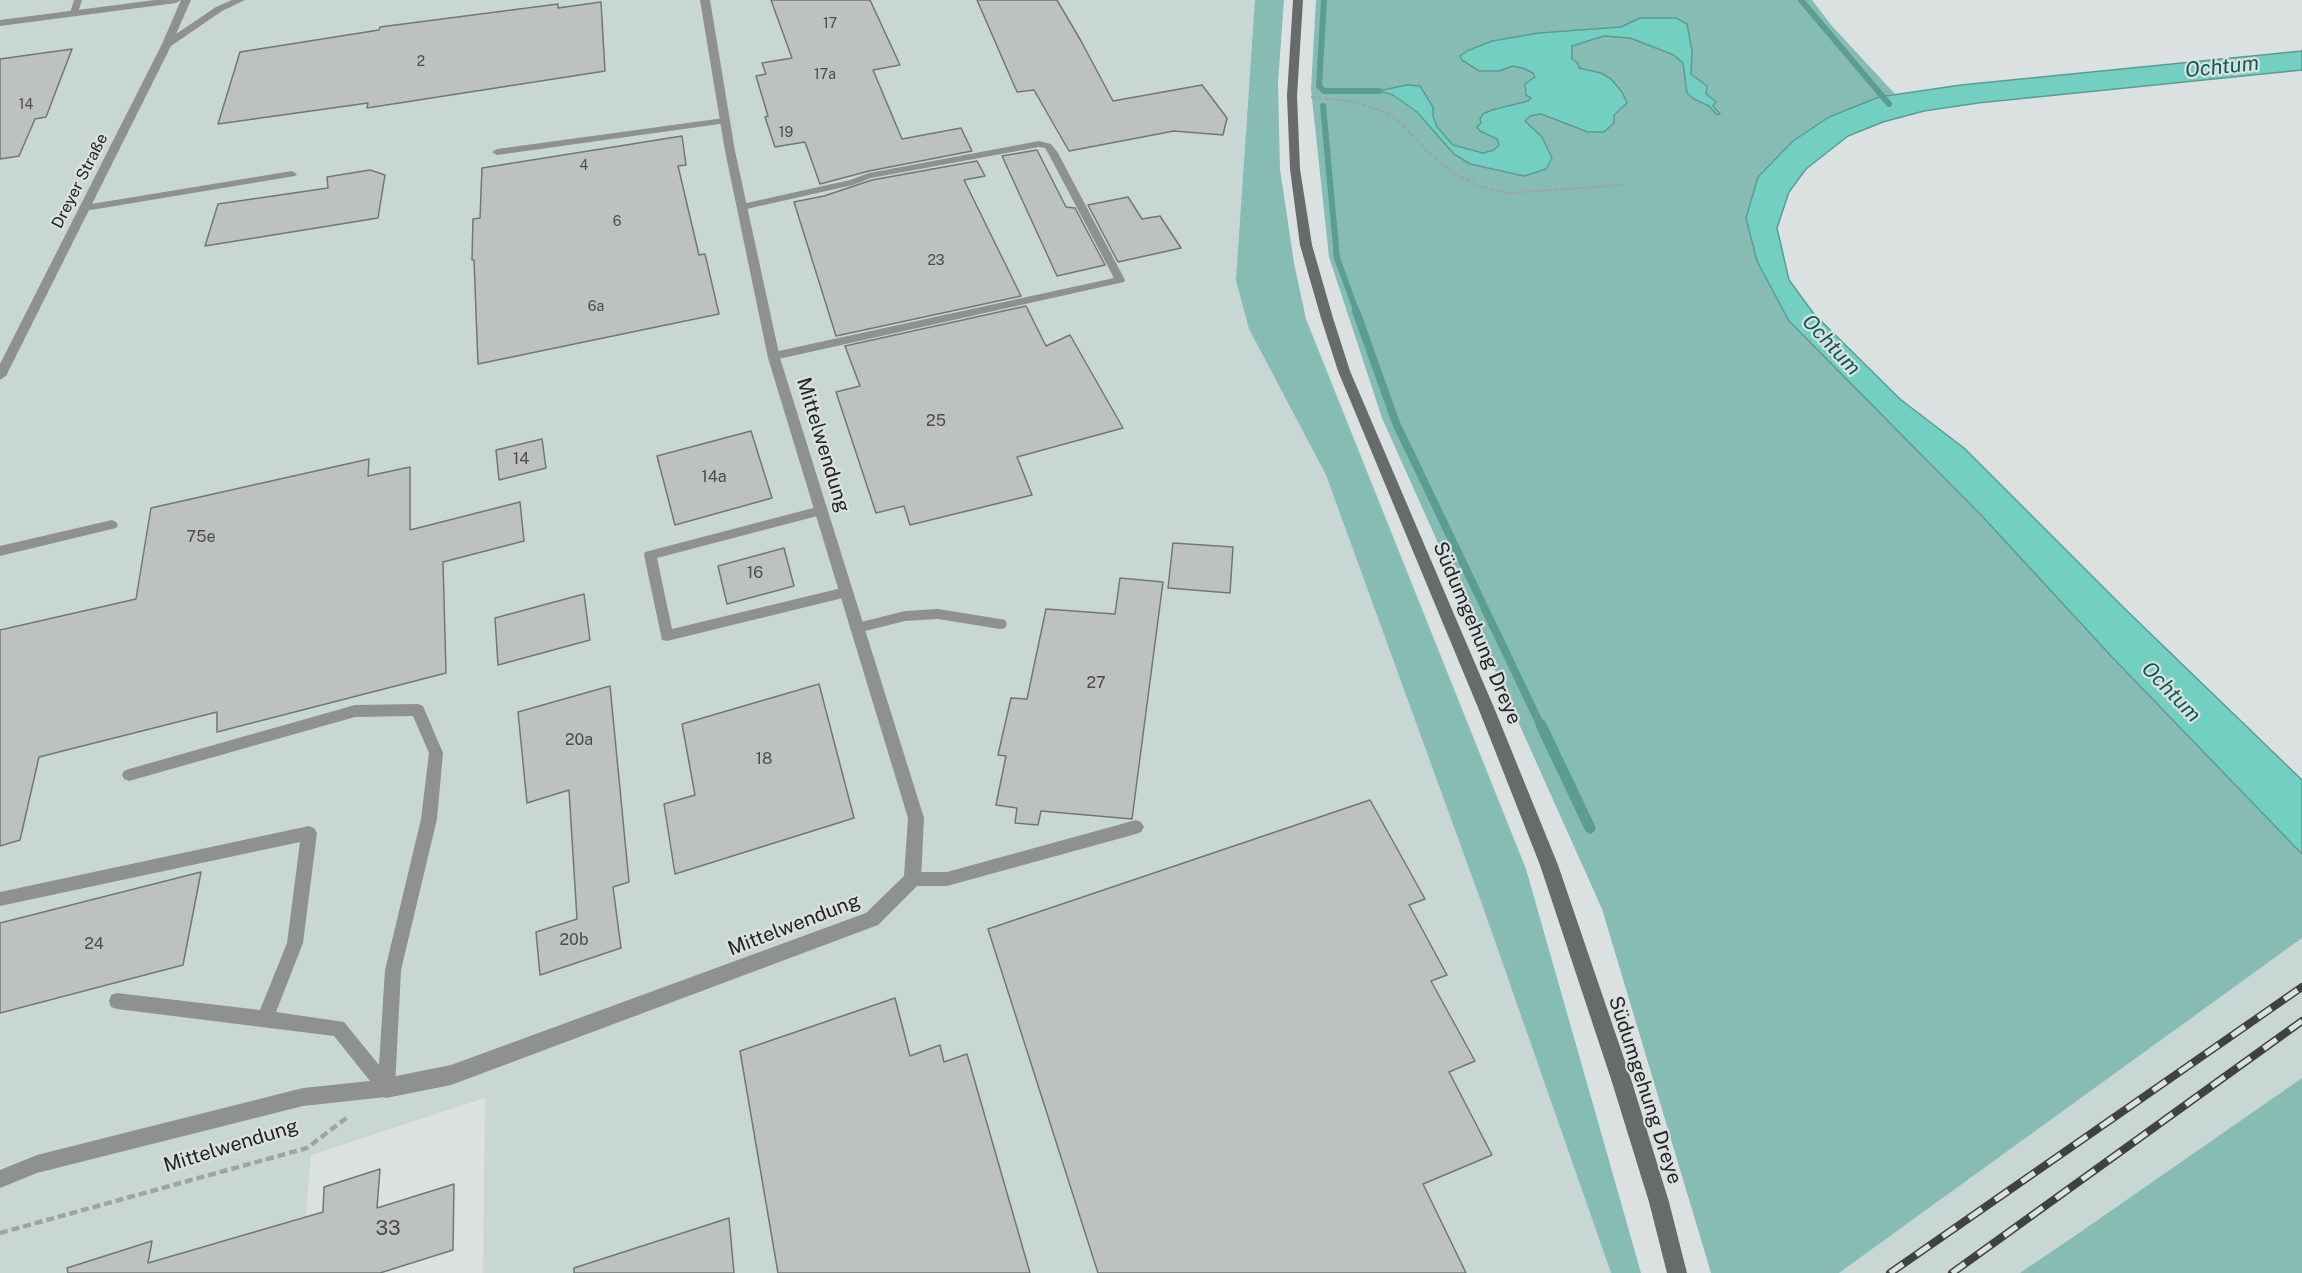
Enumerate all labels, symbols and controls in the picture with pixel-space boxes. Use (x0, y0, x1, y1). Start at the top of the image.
house number: 17 (823, 16, 837, 32)
water label: Ochtum (2184, 51, 2260, 83)
house number: 2 (417, 54, 425, 70)
house number: 17a (814, 67, 836, 83)
house number: 14 (19, 97, 33, 113)
house number: 19 (779, 125, 793, 141)
street label: Dreyer Straße (48, 130, 112, 232)
house number: 4 (580, 158, 588, 174)
house number: 6 (613, 214, 621, 230)
house number: 23 (927, 253, 945, 269)
house number: 6a (588, 299, 604, 315)
water label: Ochtum (1797, 309, 1865, 381)
street label: Mittelwendung (791, 375, 855, 515)
house number: 25 (926, 411, 946, 431)
house number: 14 (513, 449, 529, 469)
house number: 14a (701, 467, 727, 487)
house number: 75e (187, 527, 215, 547)
street label: Südumgehung Dreye (1428, 538, 1526, 728)
house number: 16 (747, 563, 763, 583)
water label: Ochtum (2136, 657, 2206, 727)
house number: 27 (1086, 673, 1106, 693)
house number: 20a (565, 730, 593, 750)
house number: 18 (756, 749, 772, 769)
street label: Mittelwendung (724, 889, 864, 961)
house number: 20b (560, 930, 588, 950)
house number: 24 (84, 934, 104, 954)
street label: Südumgehung Dreye (1603, 993, 1687, 1187)
street label: Mittelwendung (161, 1114, 301, 1178)
house number: 33 (375, 1217, 401, 1241)

